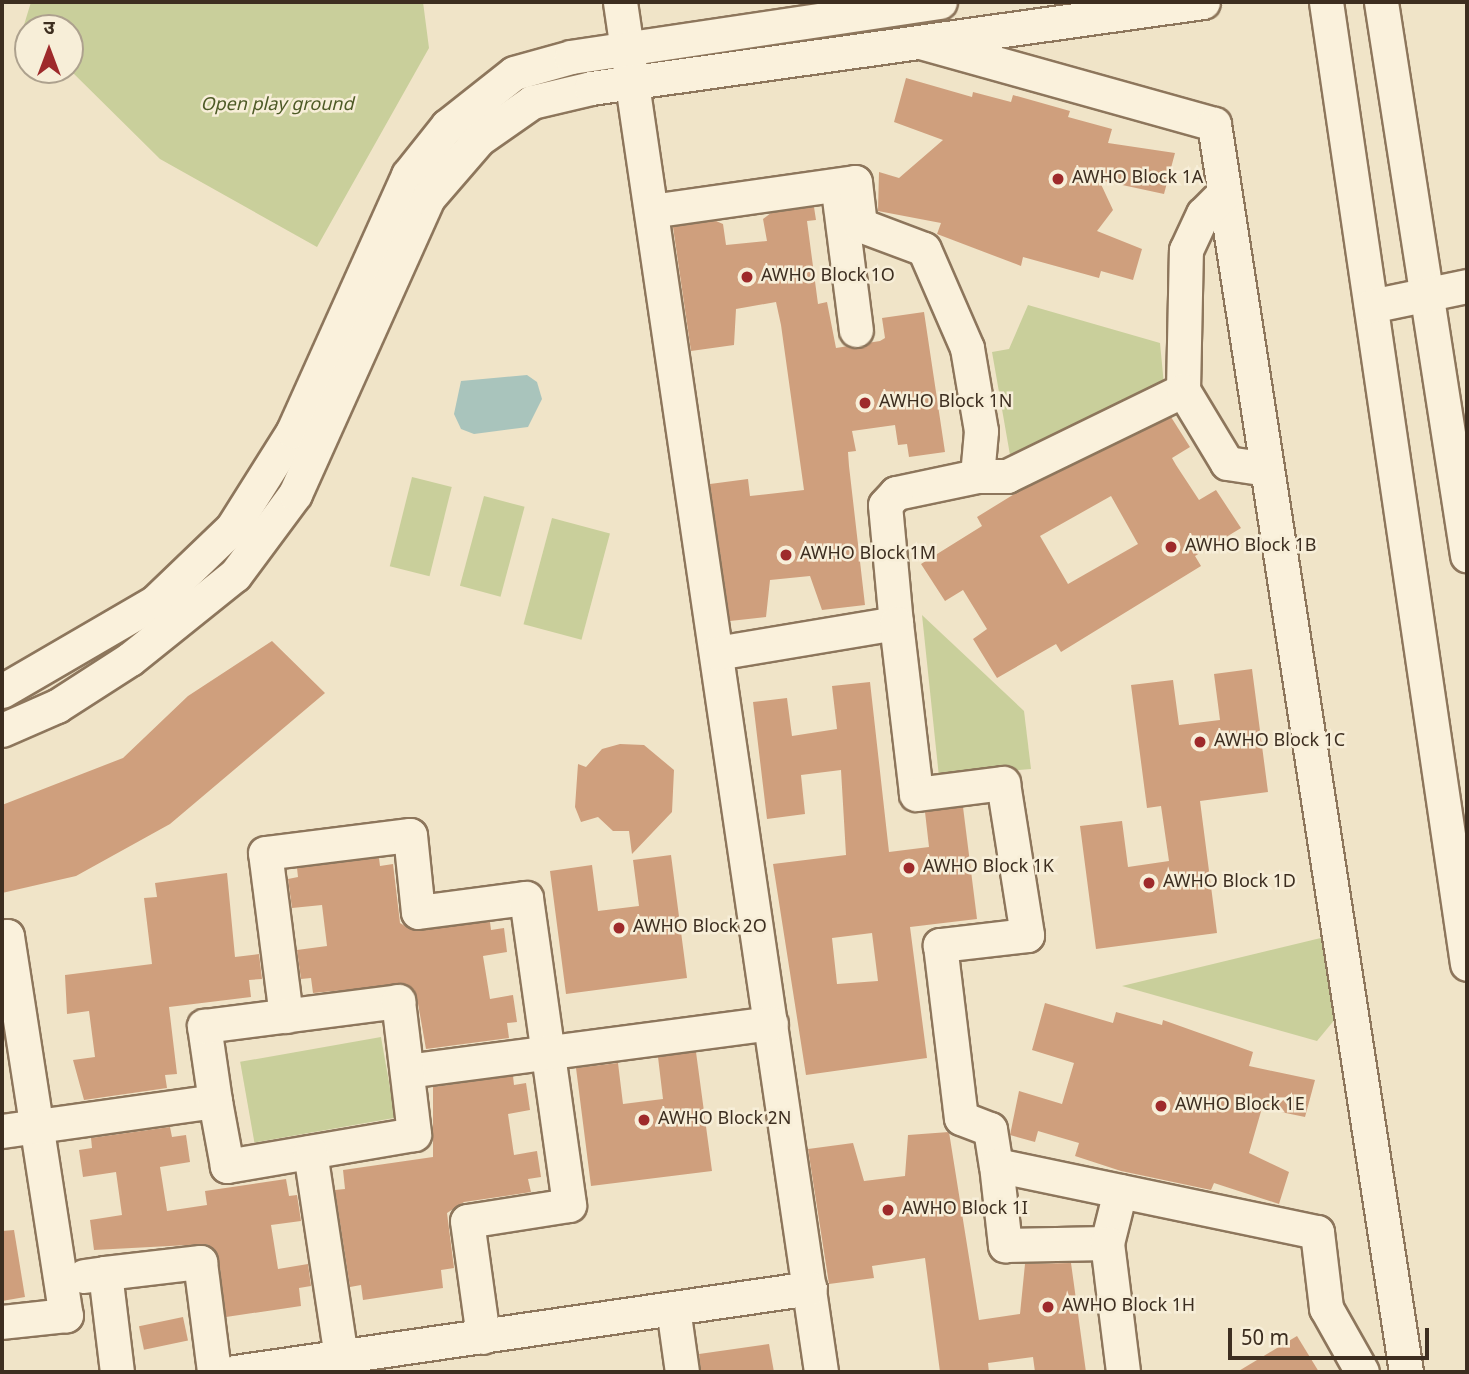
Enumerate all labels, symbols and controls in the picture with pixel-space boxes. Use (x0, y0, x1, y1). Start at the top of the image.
north arrow (14, 14, 84, 84)
text: उ (43, 17, 55, 42)
park label: Open play ground (200, 95, 354, 117)
place label: AWHO Block 1A (1072, 168, 1203, 190)
marker: AWHO Block 1A (1050, 171, 1066, 187)
place label: AWHO Block 1O (761, 266, 895, 288)
marker: AWHO Block 1O (739, 269, 755, 285)
place label: AWHO Block 1N (879, 392, 1012, 414)
marker: AWHO Block 1N (857, 395, 873, 411)
place label: AWHO Block 1B (1185, 536, 1316, 558)
marker: AWHO Block 1B (1163, 539, 1179, 555)
place label: AWHO Block 1M (800, 544, 936, 566)
marker: AWHO Block 1M (778, 547, 794, 563)
place label: AWHO Block 1C (1214, 731, 1345, 753)
marker: AWHO Block 1C (1192, 734, 1208, 750)
place label: AWHO Block 1K (923, 857, 1054, 879)
marker: AWHO Block 1K (901, 860, 917, 876)
place label: AWHO Block 1D (1163, 872, 1296, 894)
marker: AWHO Block 1D (1141, 875, 1157, 891)
place label: AWHO Block 2O (633, 917, 767, 939)
marker: AWHO Block 2O (611, 920, 627, 936)
place label: AWHO Block 1E (1175, 1095, 1305, 1117)
marker: AWHO Block 1E (1153, 1098, 1169, 1114)
place label: AWHO Block 2N (658, 1109, 791, 1131)
marker: AWHO Block 2N (636, 1112, 652, 1128)
place label: AWHO Block 1I (902, 1199, 1028, 1221)
marker: AWHO Block 1I (880, 1202, 896, 1218)
place label: AWHO Block 1H (1062, 1296, 1195, 1318)
marker: AWHO Block 1H (1040, 1299, 1056, 1315)
scale bar (1231, 1314, 1432, 1358)
text: 50 m (1241, 1326, 1289, 1354)

